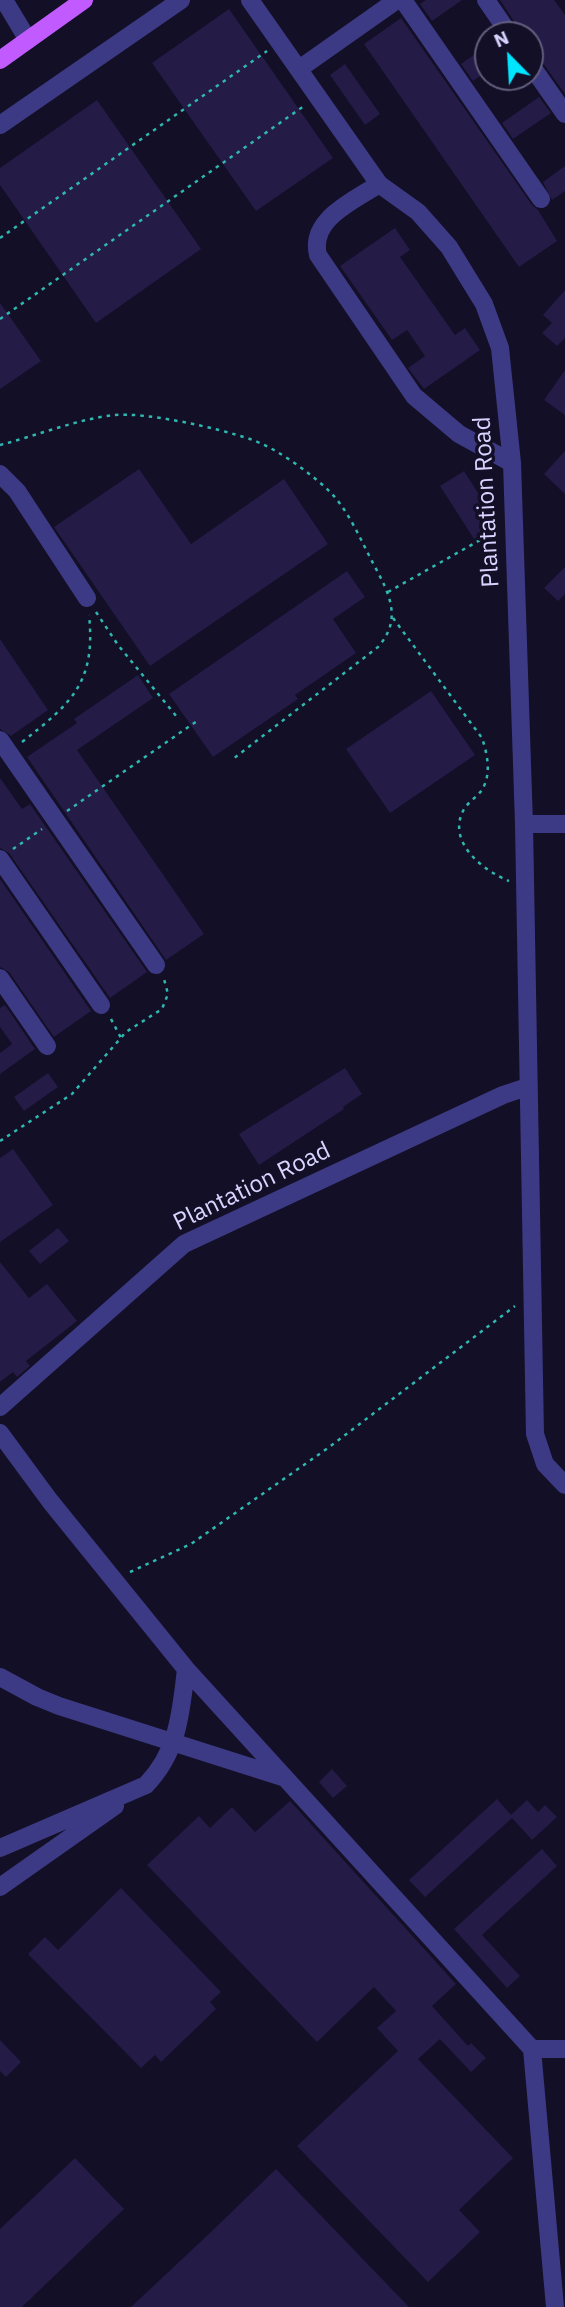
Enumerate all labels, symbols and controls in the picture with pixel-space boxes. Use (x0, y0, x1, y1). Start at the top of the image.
north arrow (474, 21, 544, 91)
text: N (490, 25, 512, 52)
street label: Plantation Road (468, 416, 506, 588)
street label: Plantation Road (169, 1137, 335, 1237)

